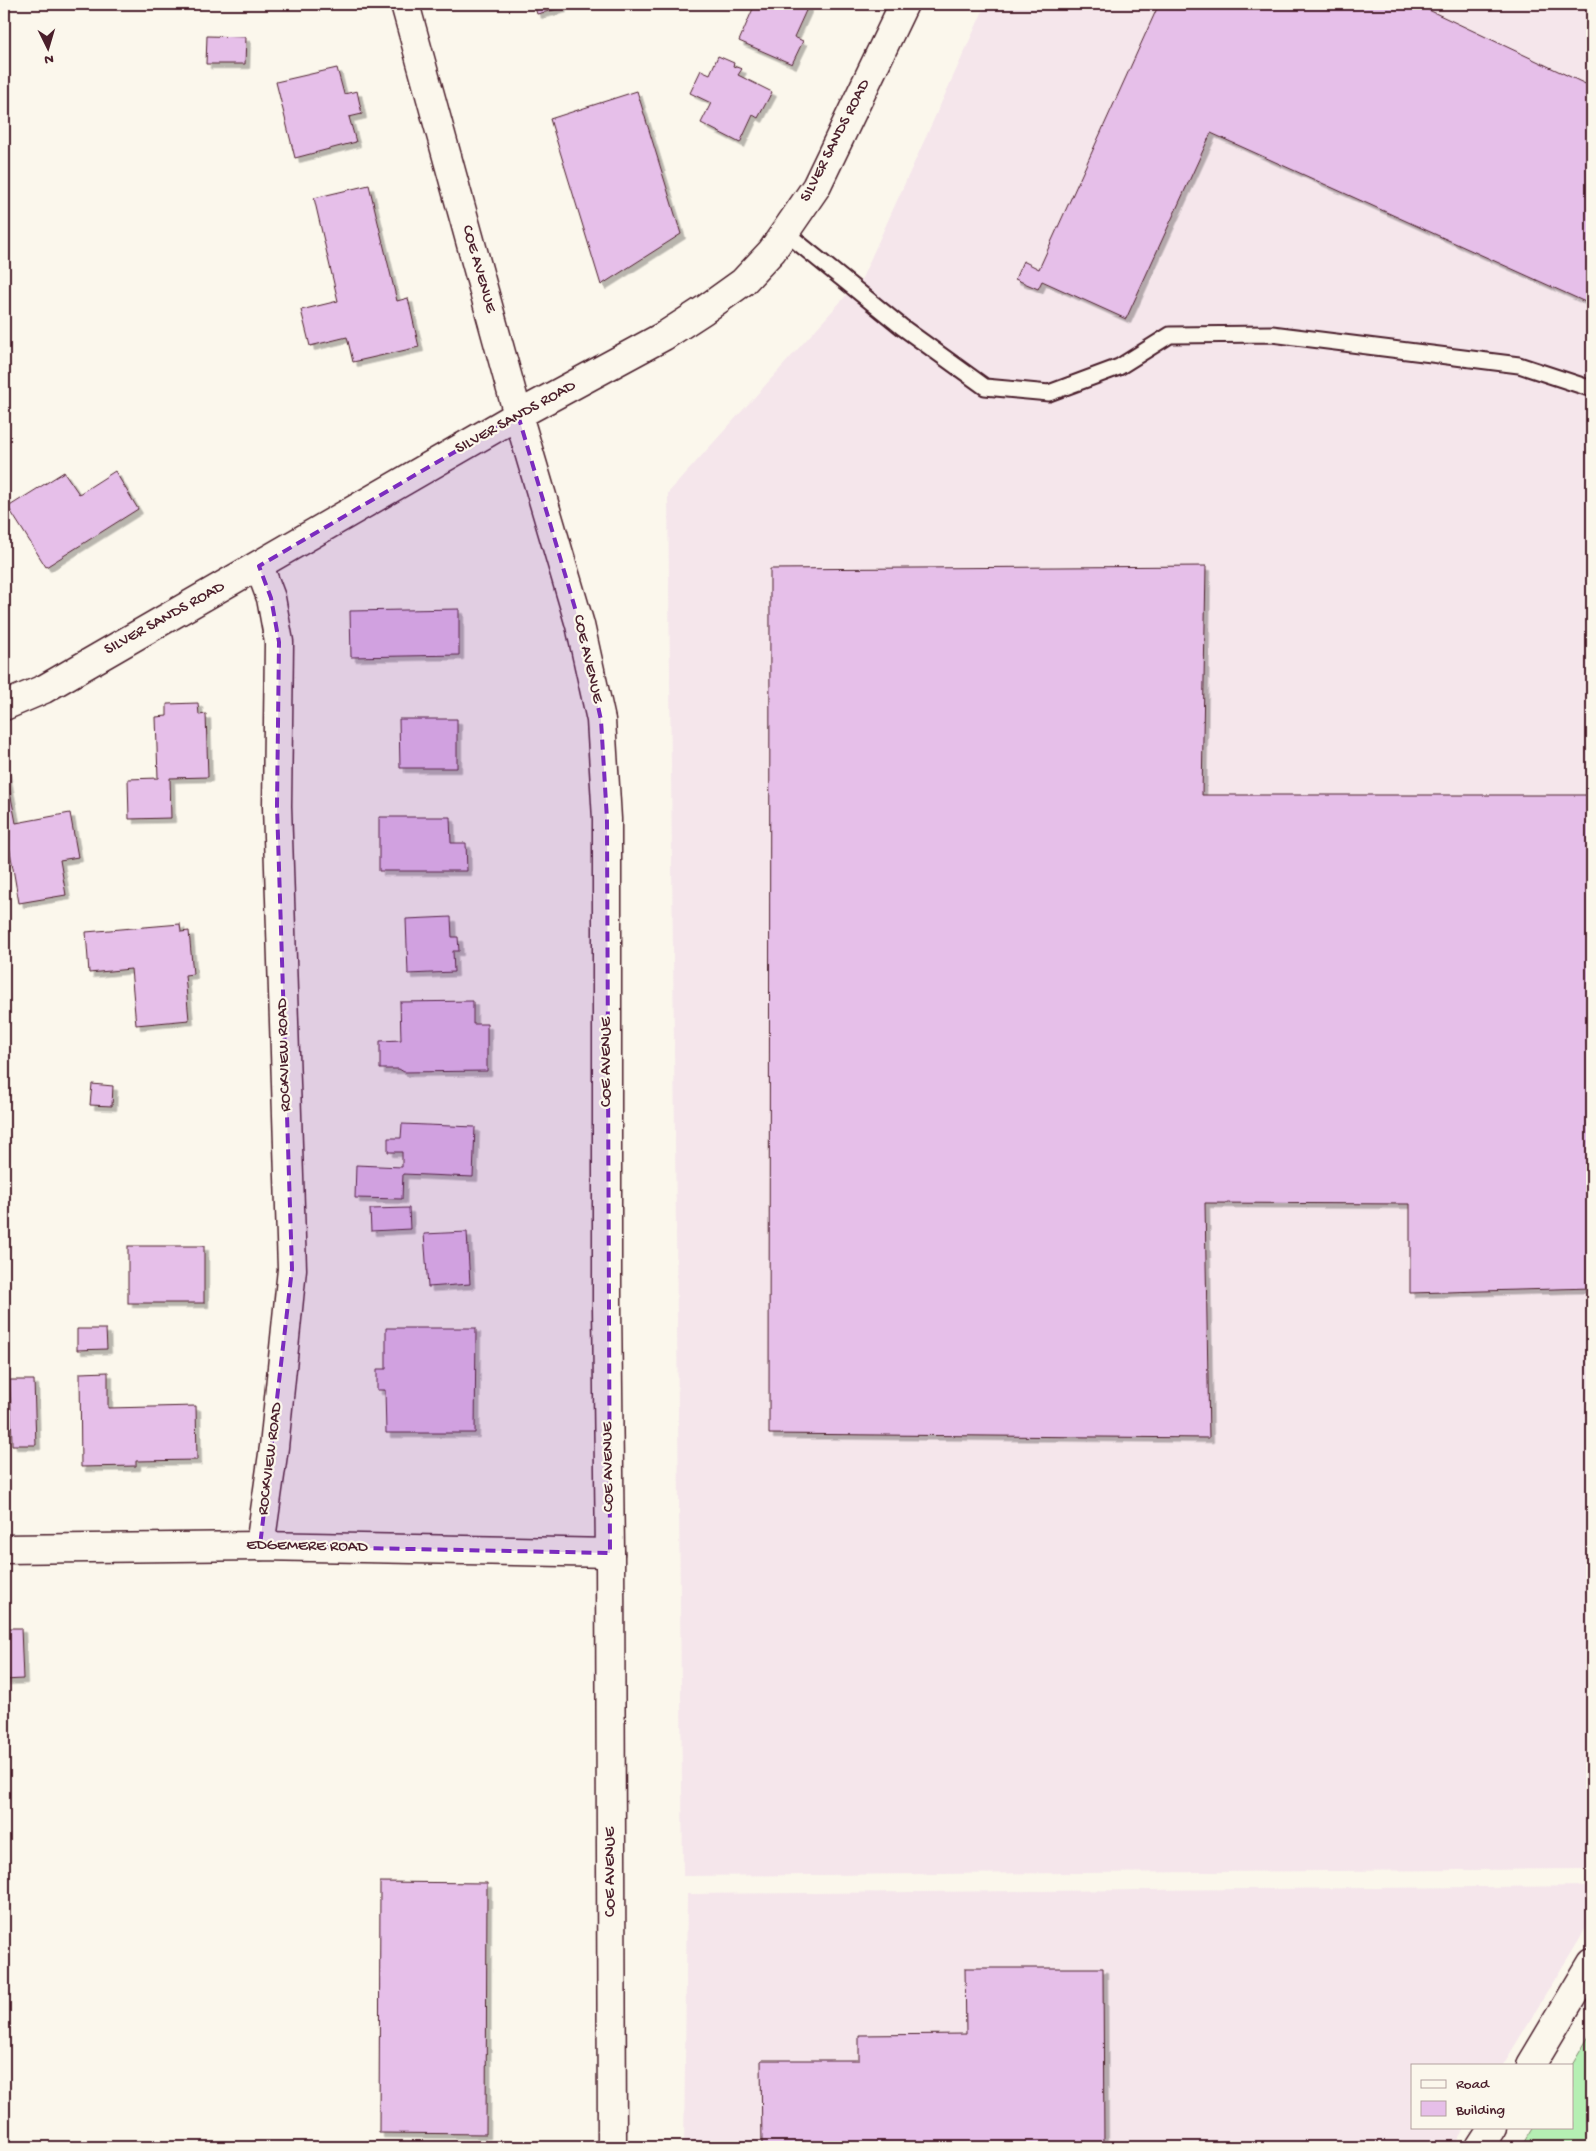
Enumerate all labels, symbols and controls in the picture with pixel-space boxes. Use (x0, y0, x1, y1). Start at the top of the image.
north arrow (22, 22, 72, 72)
text: N (44, 50, 54, 67)
street label: SILVER SANDS ROAD (797, 76, 875, 205)
street label: COE AVENUE (456, 223, 500, 316)
street label: SILVER SANDS ROAD (452, 377, 580, 459)
street label: SILVER SANDS ROAD (101, 578, 229, 660)
street label: COE AVENUE (568, 613, 607, 706)
street label: ROCKVIEW ROAD (274, 997, 296, 1112)
street label: COE AVENUE (598, 1016, 617, 1107)
street label: ROCKVIEW ROAD (255, 1401, 287, 1516)
street label: COE AVENUE (599, 1421, 619, 1512)
street label: EDGEMERE ROAD (246, 1536, 369, 1558)
street label: COE AVENUE (602, 1826, 621, 1917)
legend (1411, 2064, 1574, 2128)
text: Road (1456, 2076, 1490, 2094)
text: Building (1455, 2102, 1505, 2120)

